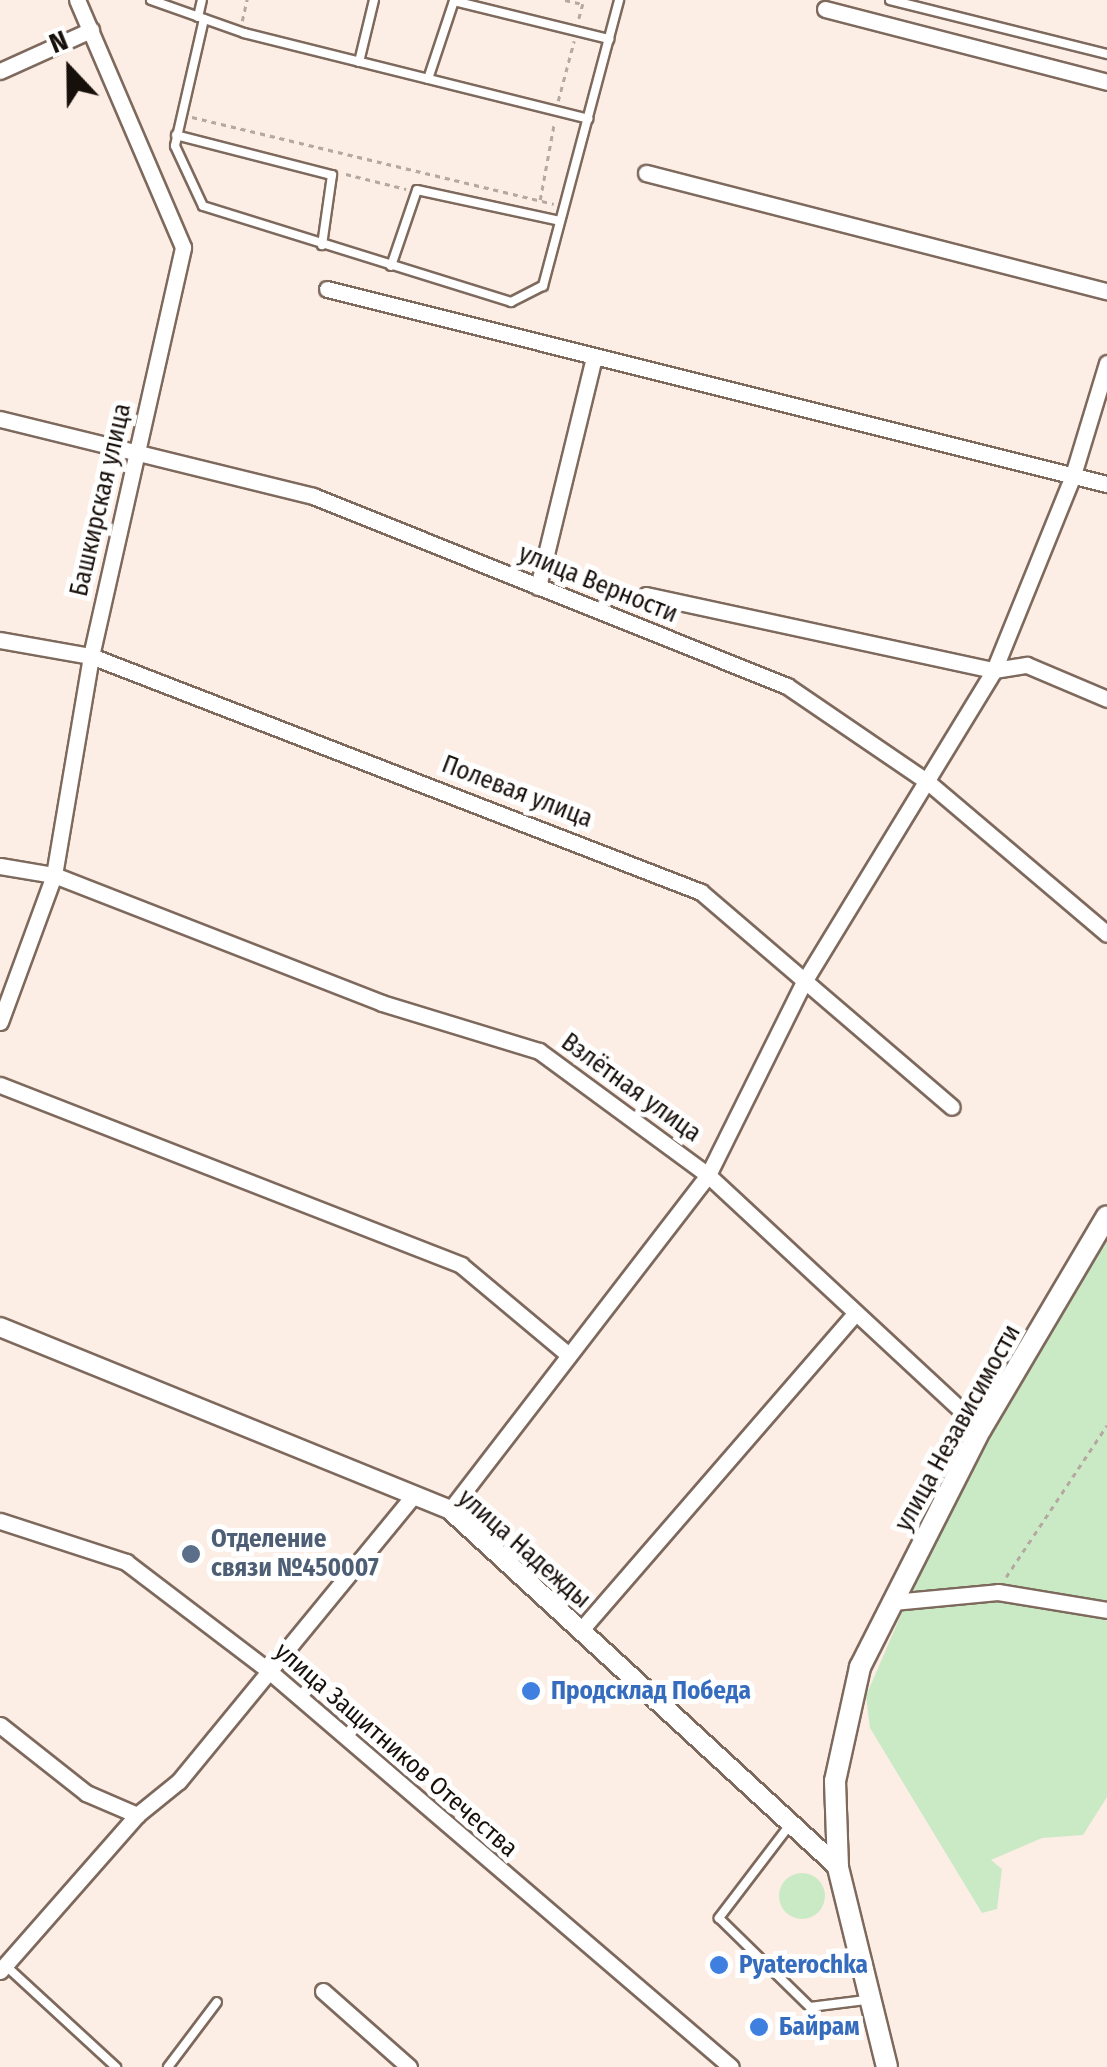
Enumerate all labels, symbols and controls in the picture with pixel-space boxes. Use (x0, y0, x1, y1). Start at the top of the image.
north arrow (20, 20, 120, 120)
text: N (45, 23, 73, 60)
street label: Башкирская улица (64, 401, 138, 599)
street label: улица Верности (514, 539, 682, 629)
street label: Полевая улица (438, 750, 596, 834)
street label: Взлётная улица (555, 1027, 707, 1149)
street label: улица Независимости (889, 1320, 1027, 1536)
street label: улица Надежды (452, 1483, 596, 1615)
place label: Отделение связи №450007 (211, 1525, 379, 1584)
marker: Отделение связи №450007 (180, 1543, 202, 1565)
street label: улица Защитников Отечества (269, 1636, 523, 1864)
place label: Продсклад Победа (551, 1676, 751, 1706)
marker: Продсклад Победа (520, 1680, 542, 1702)
place label: Pyaterochka (739, 1950, 868, 1980)
marker: Pyaterochka (708, 1954, 730, 1976)
place label: Байрам (779, 2012, 860, 2042)
marker: Байрам (748, 2016, 770, 2038)

